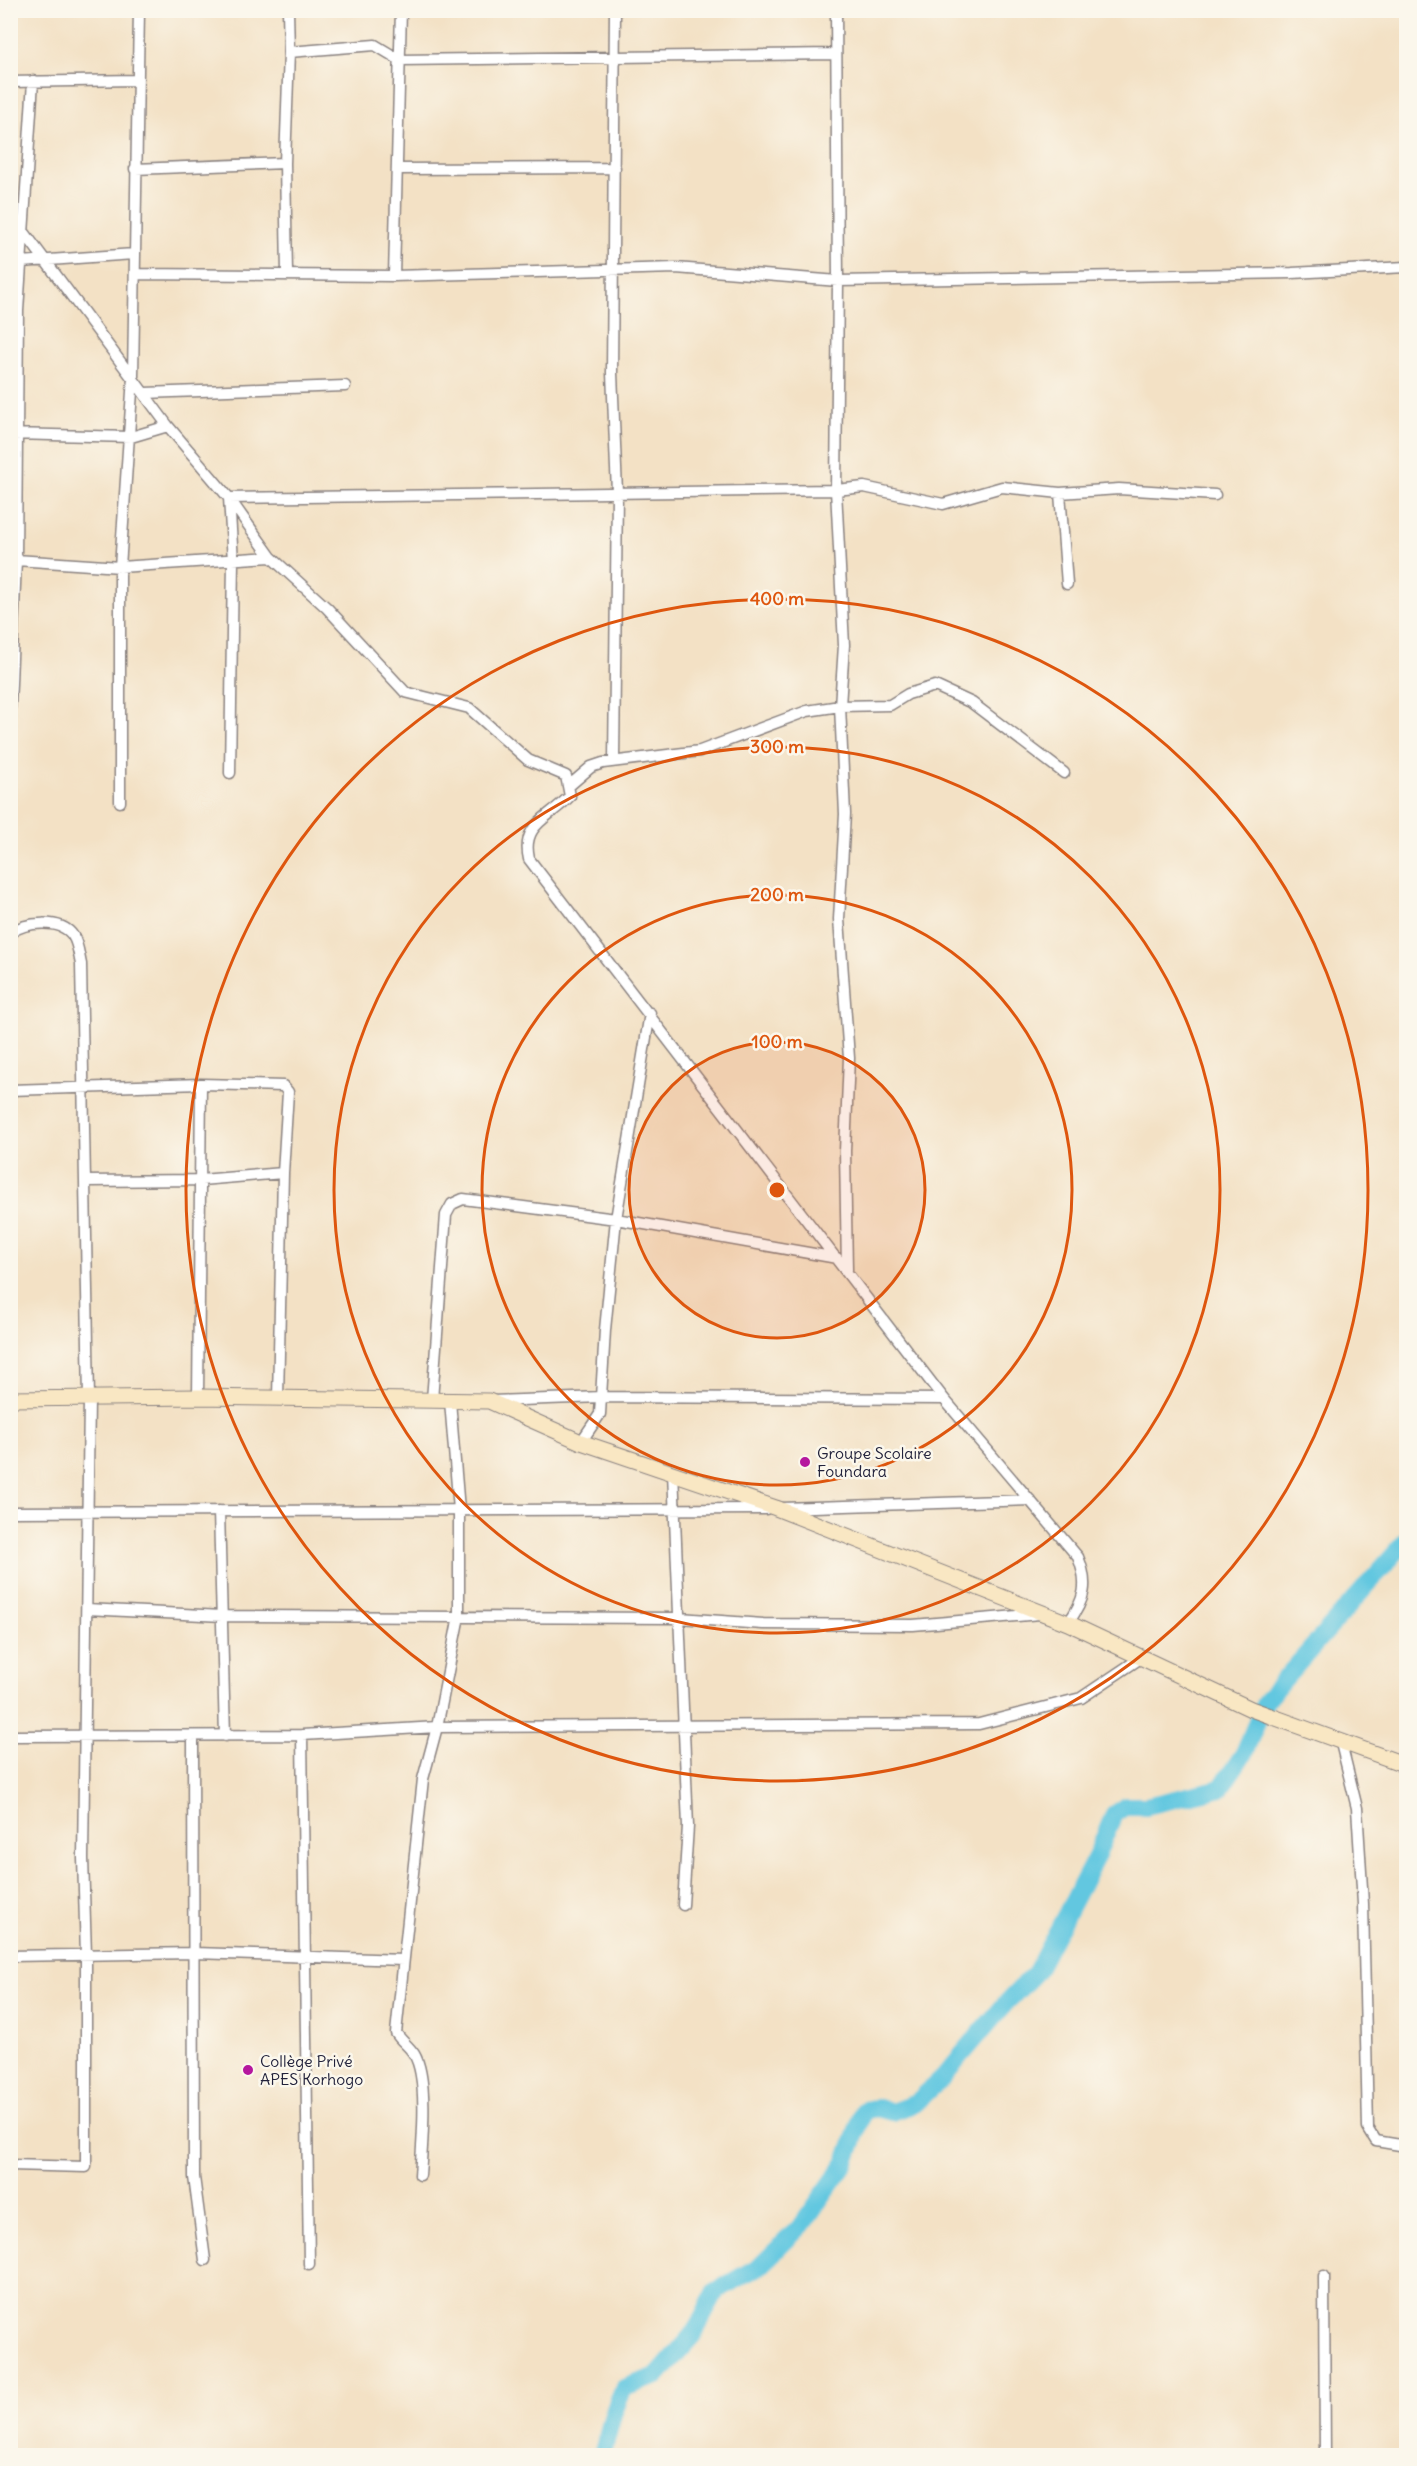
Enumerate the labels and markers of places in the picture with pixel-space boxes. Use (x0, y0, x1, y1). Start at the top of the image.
centre of rings (767, 1180, 787, 1200)
place label: Groupe Scolaire Foundara (817, 1443, 932, 1481)
marker: Groupe Scolaire Foundara (798, 1455, 812, 1469)
place label: Collège Privé APES Korhogo (260, 2051, 363, 2089)
marker: Collège Privé APES Korhogo (241, 2063, 255, 2077)

